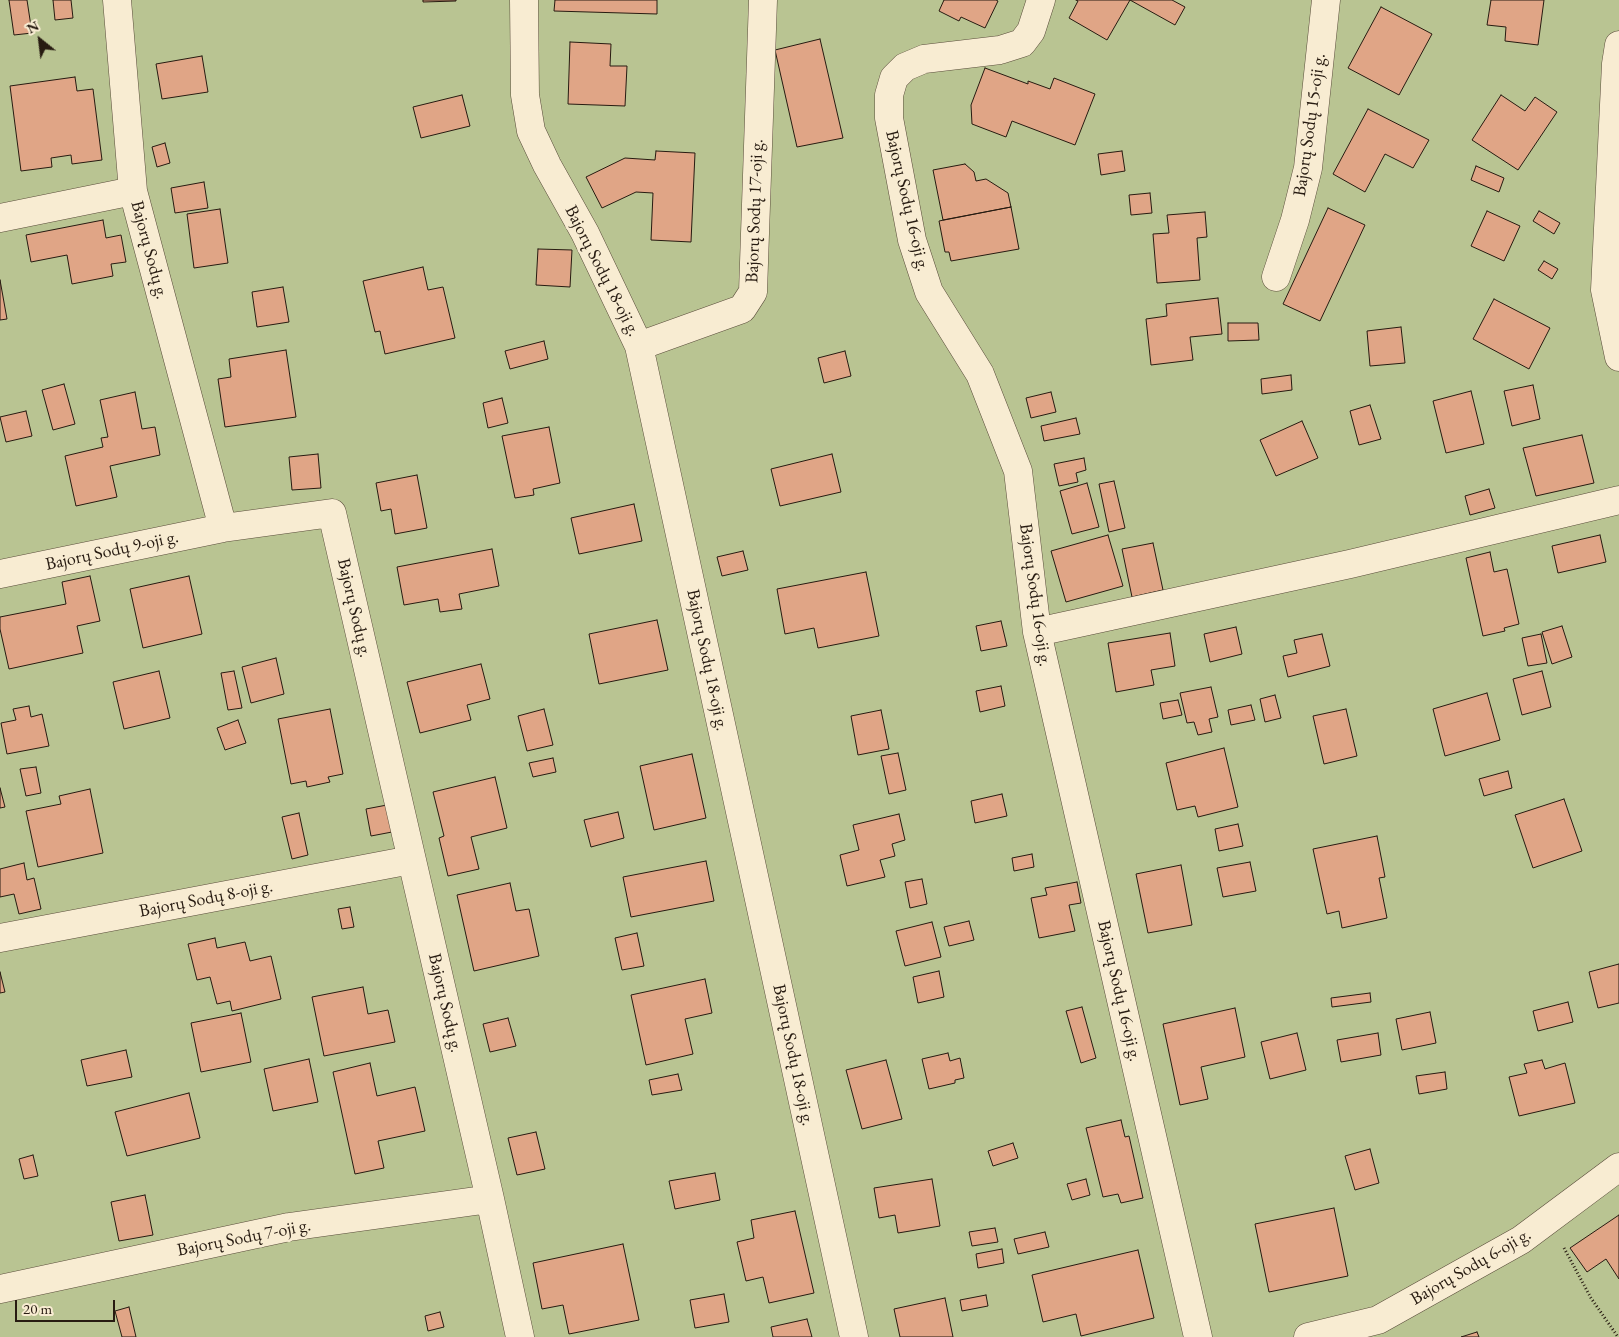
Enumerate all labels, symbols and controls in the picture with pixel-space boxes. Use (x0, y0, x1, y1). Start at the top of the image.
north arrow (15, 15, 65, 65)
text: N (23, 16, 42, 38)
street label: Bajorų Sodų 15-oji g. (1289, 52, 1331, 198)
street label: Bajorų Sodų 16-oji g. (880, 128, 934, 274)
street label: Bajorų Sodų 17-oji g. (742, 139, 768, 283)
street label: Bajorų Sodų g. (125, 198, 173, 302)
street label: Bajorų Sodų 18-oji g. (560, 202, 644, 340)
street label: Bajorų Sodų 16-oji g. (1014, 522, 1056, 668)
street label: Bajorų Sodų 9-oji g. (43, 526, 181, 576)
street label: Bajorų Sodų g. (332, 556, 376, 660)
street label: Bajorų Sodų 18-oji g. (681, 587, 733, 733)
street label: Bajorų Sodų 8-oji g. (137, 875, 275, 923)
street label: Bajorų Sodų 16-oji g. (1092, 918, 1146, 1064)
street label: Bajorų Sodų g. (423, 951, 467, 1055)
street label: Bajorų Sodų 18-oji g. (767, 982, 819, 1128)
street label: Bajorų Sodų 7-oji g. (175, 1214, 313, 1262)
street label: Bajorų Sodų 6-oji g. (1407, 1224, 1535, 1310)
scale bar (18, 1290, 118, 1322)
text: 20 m (23, 1299, 52, 1318)

